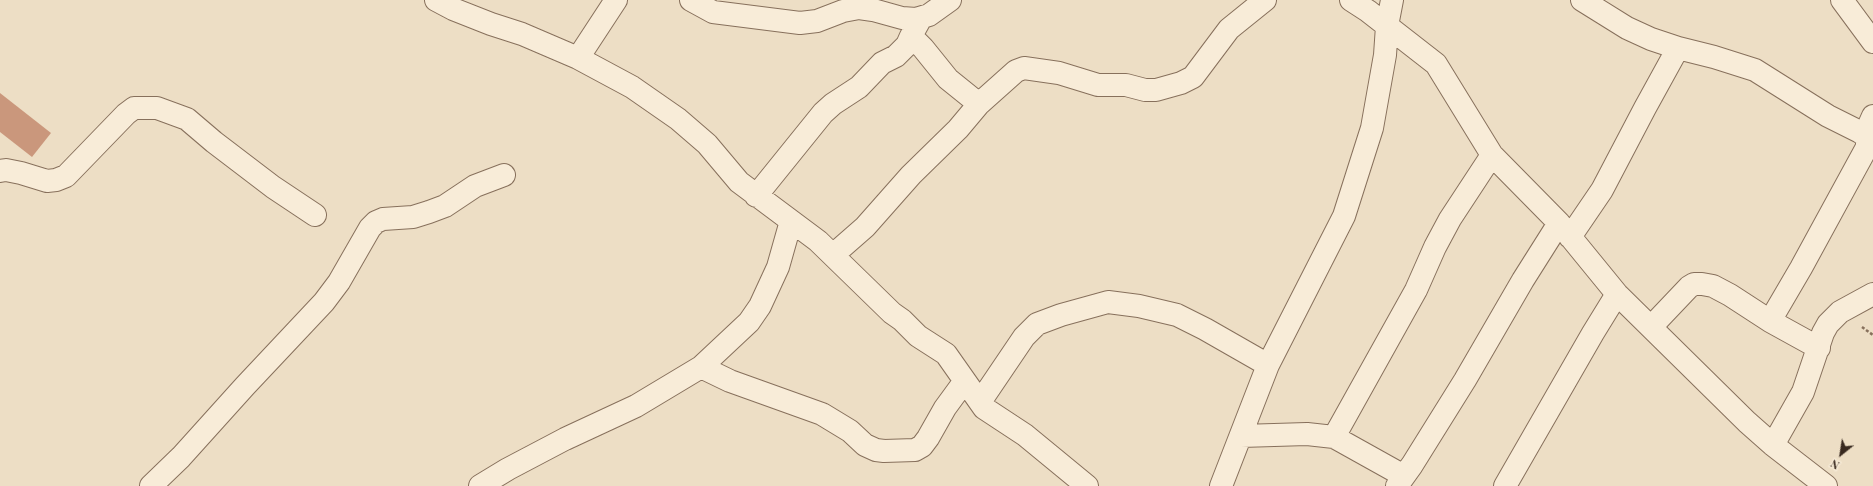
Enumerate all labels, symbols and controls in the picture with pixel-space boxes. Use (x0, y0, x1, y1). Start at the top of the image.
north arrow (1821, 434, 1861, 474)
text: N (1828, 456, 1842, 473)

